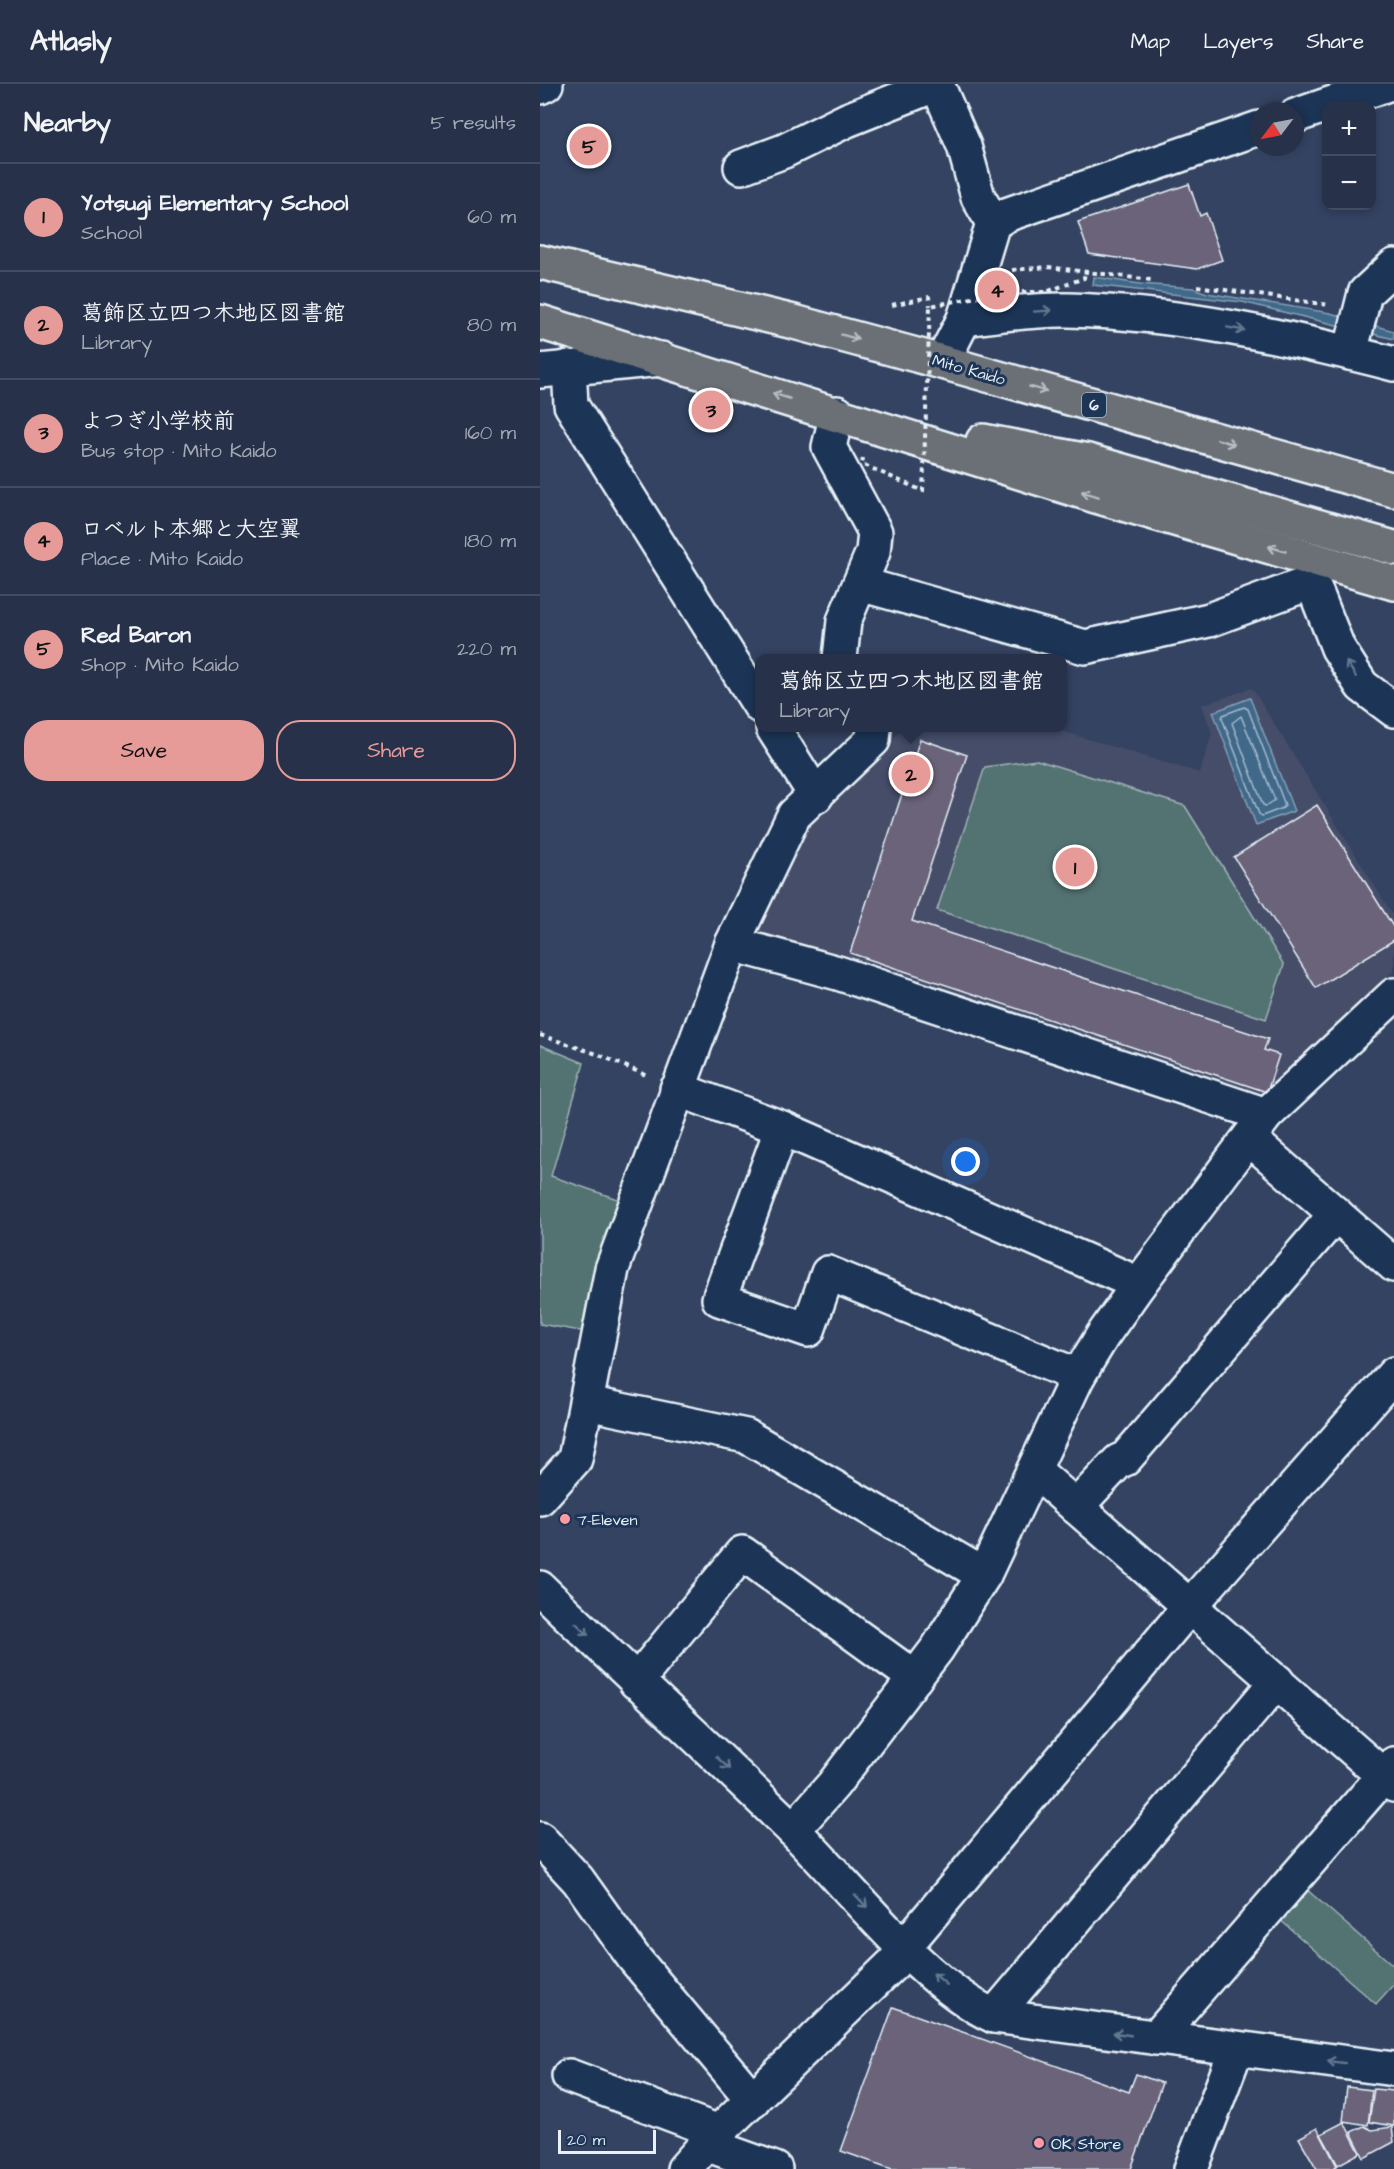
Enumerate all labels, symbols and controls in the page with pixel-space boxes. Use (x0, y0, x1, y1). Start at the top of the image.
text: Atlasly (30, 22, 112, 61)
text: Map (1130, 27, 1170, 56)
text: Layers (1203, 27, 1273, 56)
text: Share (1306, 27, 1364, 56)
north arrow (1250, 102, 1304, 156)
map controls (1322, 102, 1376, 210)
button: + (1322, 102, 1376, 156)
text: Nearby (24, 105, 111, 141)
text: 5 results (431, 109, 516, 137)
pin: 5 (569, 124, 608, 168)
button: − (1322, 156, 1376, 210)
text: Yotsugi Elementary School (81, 188, 348, 219)
text: 1 (42, 203, 45, 231)
text: 60 m (467, 203, 516, 231)
text: School (81, 219, 142, 247)
pin: 4 (978, 268, 1016, 312)
text: 葛飾区立四つ木地区図書館 (81, 298, 345, 329)
one-way arrow (1032, 306, 1052, 317)
text: 2 (38, 311, 49, 339)
text: 80 m (467, 311, 516, 339)
one-way arrow (1226, 324, 1246, 335)
text: Library (81, 329, 152, 357)
one-way arrow (841, 332, 860, 344)
street label: Mito Kaido (930, 349, 1008, 391)
one-way arrow (1029, 384, 1048, 395)
pin: 3 (692, 388, 730, 432)
one-way arrow (772, 390, 791, 401)
road number: 6 (1082, 393, 1106, 417)
text: よつぎ小学校前 (81, 406, 235, 437)
text: 3 (38, 419, 49, 447)
text: 160 m (465, 419, 516, 447)
text: Bus stop · Mito Kaido (81, 437, 277, 465)
one-way arrow (1216, 437, 1235, 448)
one-way arrow (1081, 488, 1100, 499)
text: ロベルト本郷と大空翼 (81, 514, 301, 545)
text: 4 (37, 527, 50, 555)
text: 180 m (464, 527, 516, 555)
one-way arrow (1268, 543, 1287, 554)
text: Place · Mito Kaido (81, 545, 243, 573)
text: Red Baron (81, 620, 191, 651)
text: 5 (36, 635, 51, 663)
text: 220 m (457, 635, 516, 663)
text: Shop · Mito Kaido (81, 651, 239, 679)
popup (755, 654, 1067, 732)
one-way arrow (1344, 661, 1356, 678)
text: 葛飾区立四つ木地区図書館 (779, 666, 1043, 697)
text: Library (779, 697, 850, 725)
button: Save (24, 720, 264, 781)
button: Share (276, 720, 516, 781)
pin: 2 (892, 752, 931, 796)
pin: 1 (1056, 844, 1094, 890)
your location (951, 1147, 980, 1176)
place label: 7-Eleven (577, 1509, 637, 1531)
marker: 7-Eleven (558, 1512, 572, 1526)
one-way arrow (574, 1621, 589, 1636)
one-way arrow (715, 1756, 730, 1771)
one-way arrow (854, 1893, 868, 1908)
one-way arrow (933, 1972, 948, 1986)
one-way arrow (1112, 2028, 1132, 2039)
one-way arrow (1326, 2057, 1346, 2068)
scale bar (558, 2127, 656, 2154)
text: 20 m (567, 2129, 605, 2151)
place label: OK Store (1051, 2133, 1121, 2155)
marker: OK Store (1032, 2136, 1046, 2150)

